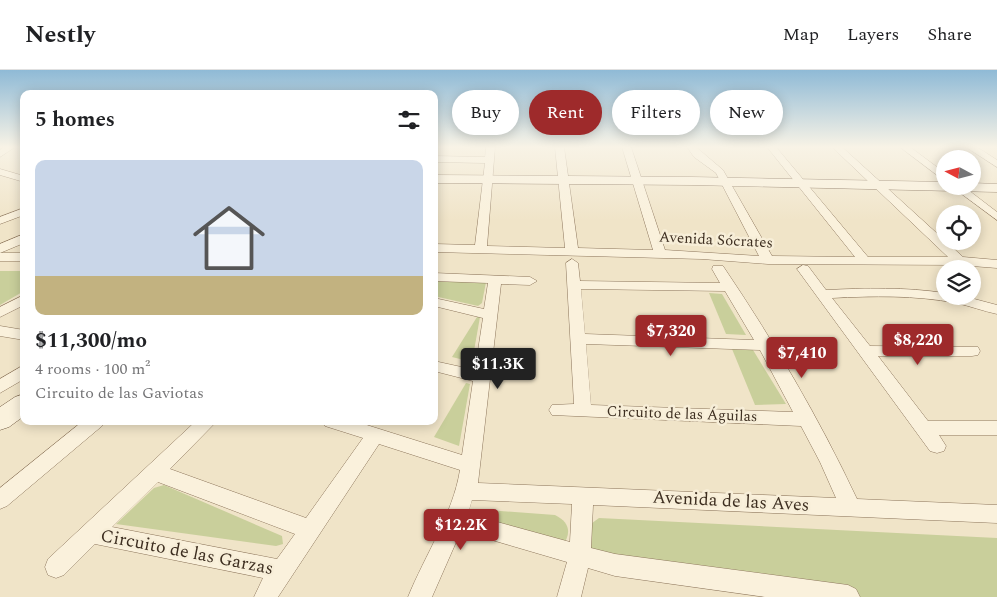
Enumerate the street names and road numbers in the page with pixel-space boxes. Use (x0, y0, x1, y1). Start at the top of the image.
street label: Avenida Sócrates (658, 226, 774, 254)
street label: Circuito de las Águilas (606, 400, 758, 428)
street label: Avenida de las Aves (652, 483, 810, 519)
street label: Circuito de las Garzas (98, 522, 276, 582)

